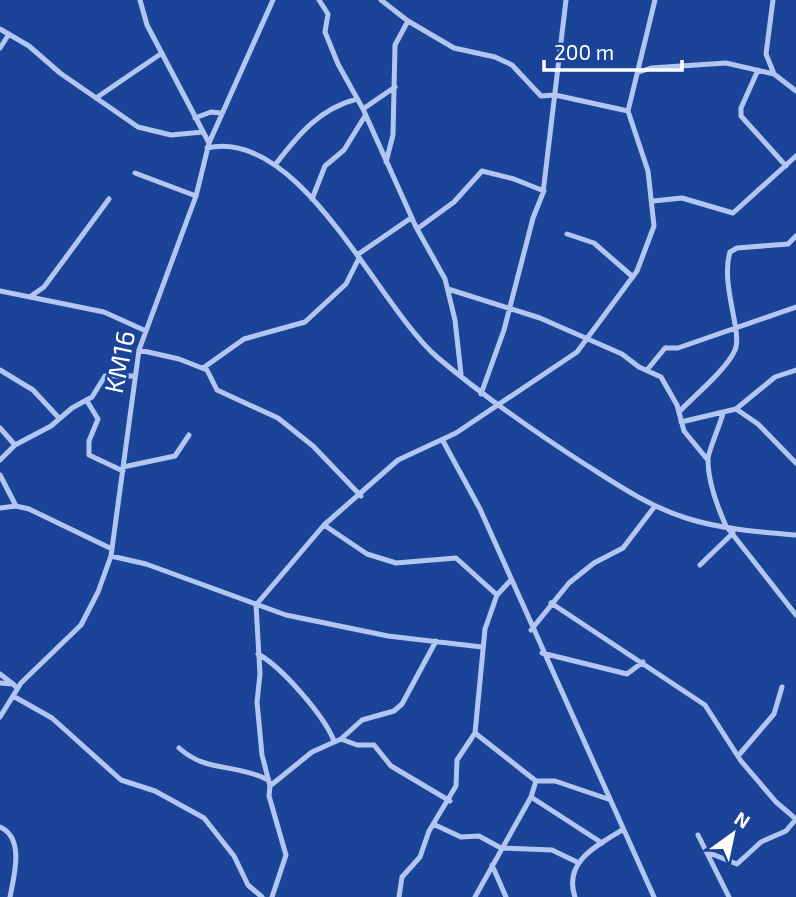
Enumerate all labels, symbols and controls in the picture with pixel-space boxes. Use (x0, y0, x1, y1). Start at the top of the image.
scale bar (544, 28, 682, 72)
text: 200 m (554, 39, 614, 64)
street label: KM16 (97, 327, 140, 396)
north arrow (698, 799, 768, 869)
text: N (731, 806, 755, 833)

